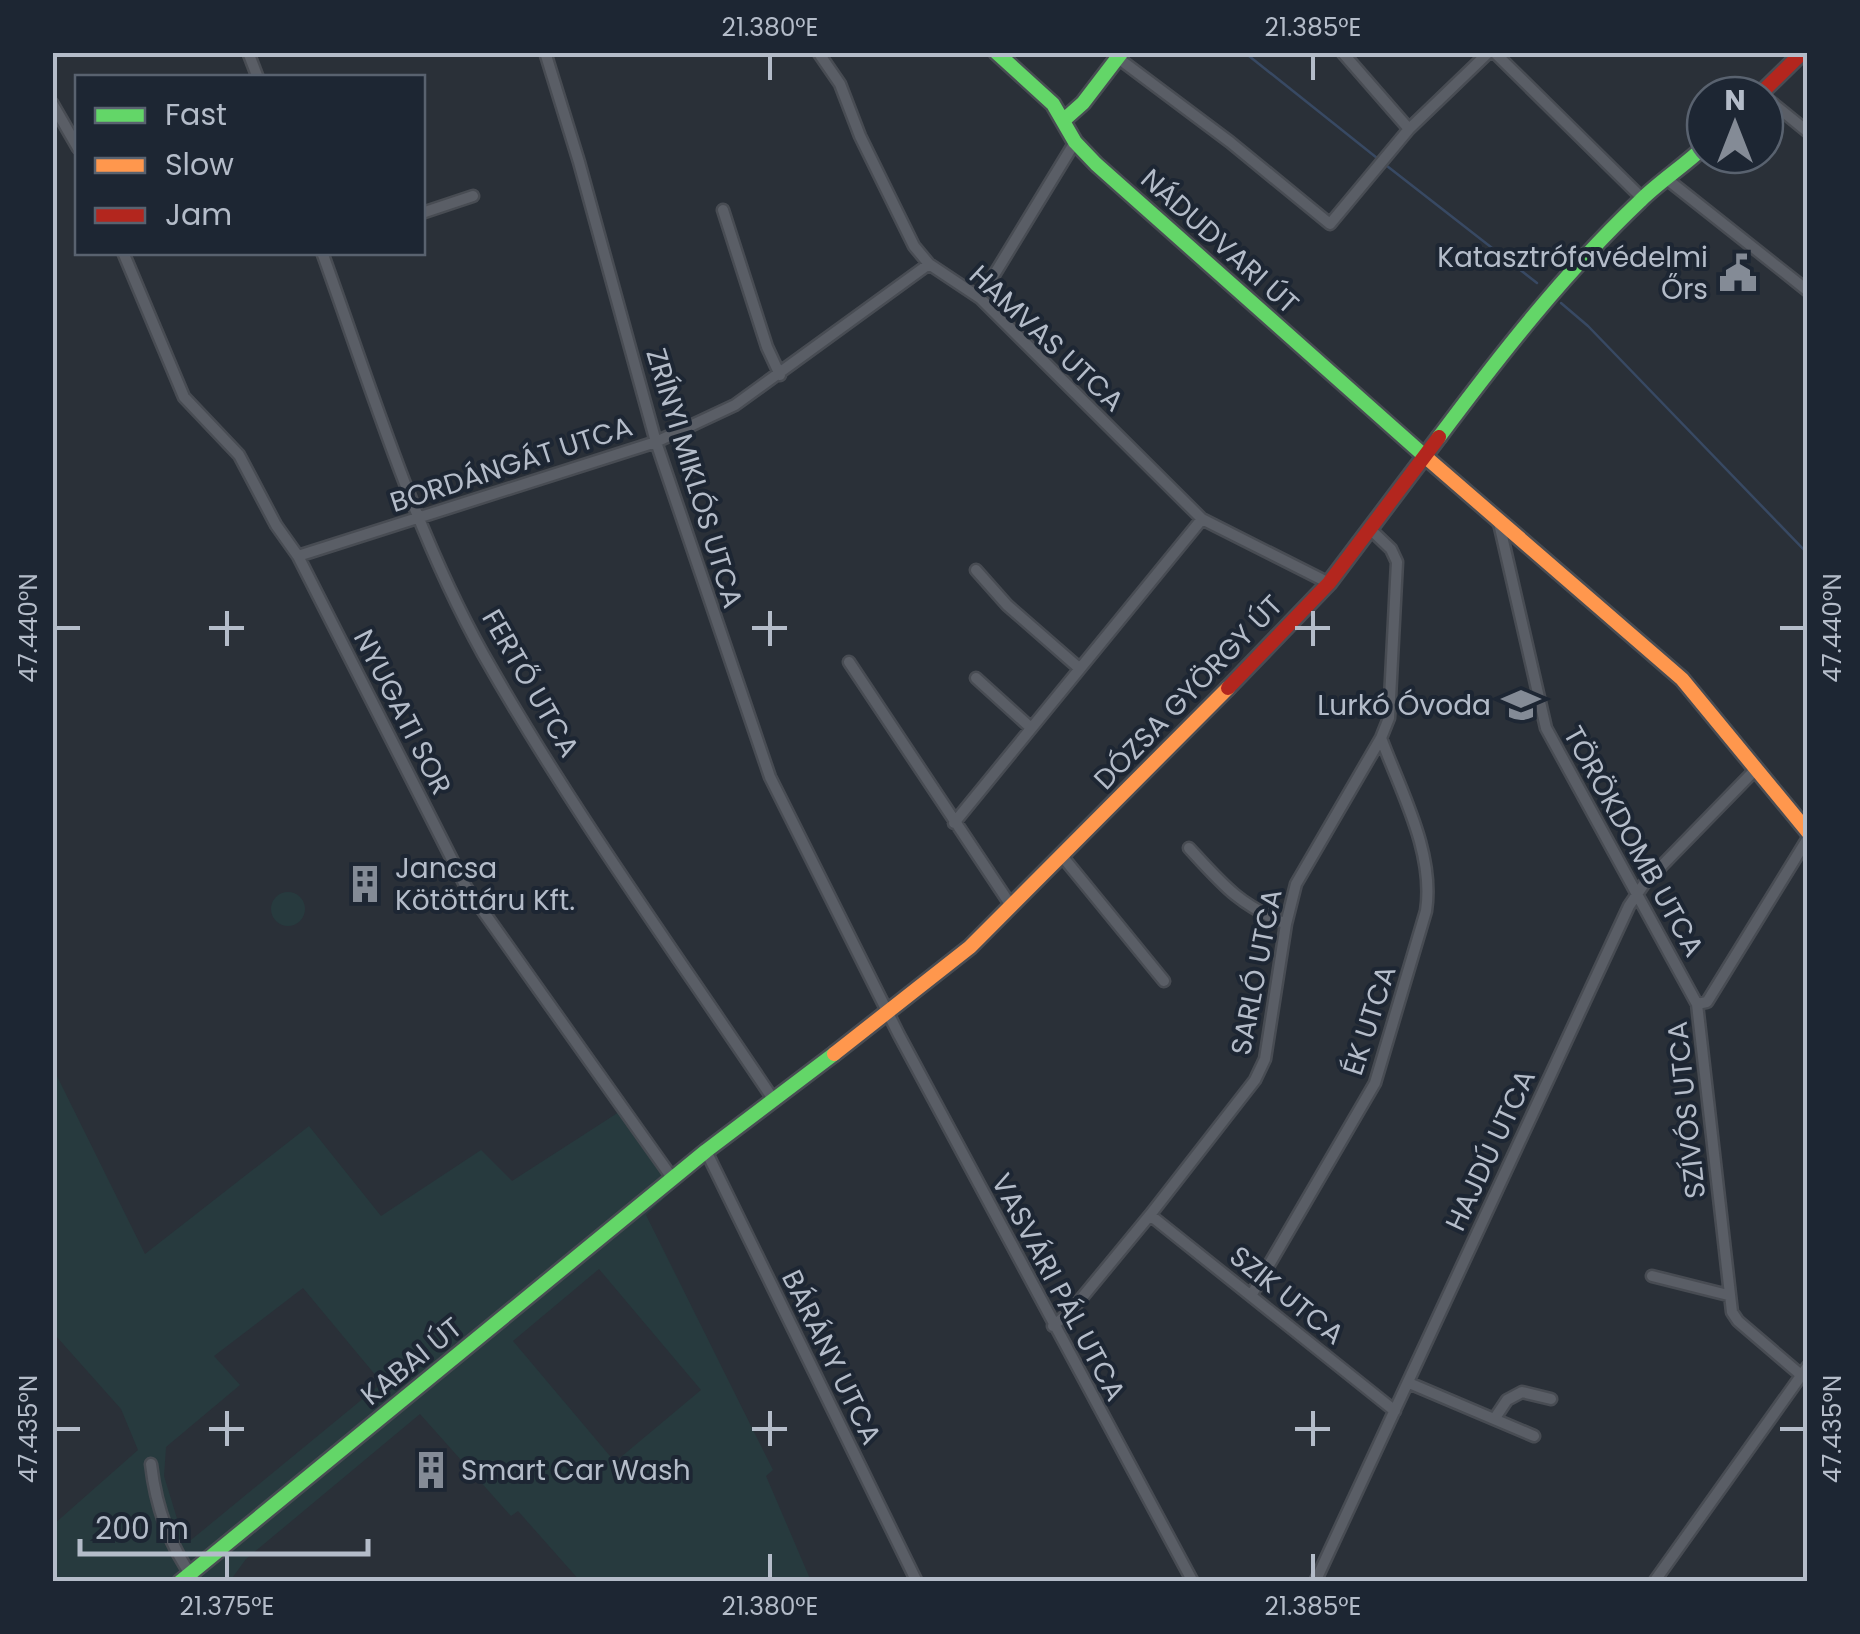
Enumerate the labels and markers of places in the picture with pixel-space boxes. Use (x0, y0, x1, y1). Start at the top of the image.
place label: Katasztrófavédelmi Őrs (1437, 238, 1708, 309)
public building icon: Katasztrófavédelmi Őrs (1717, 252, 1759, 294)
school or university icon: Lurkó Óvoda (1500, 684, 1542, 726)
place label: Lurkó Óvoda (1317, 686, 1491, 725)
place label: Jancsa Kötöttáru Kft. (395, 849, 575, 920)
building icon: Jancsa Kötöttáru Kft. (344, 863, 386, 905)
building icon: Smart Car Wash (410, 1449, 452, 1491)
place label: Smart Car Wash (461, 1451, 691, 1490)

